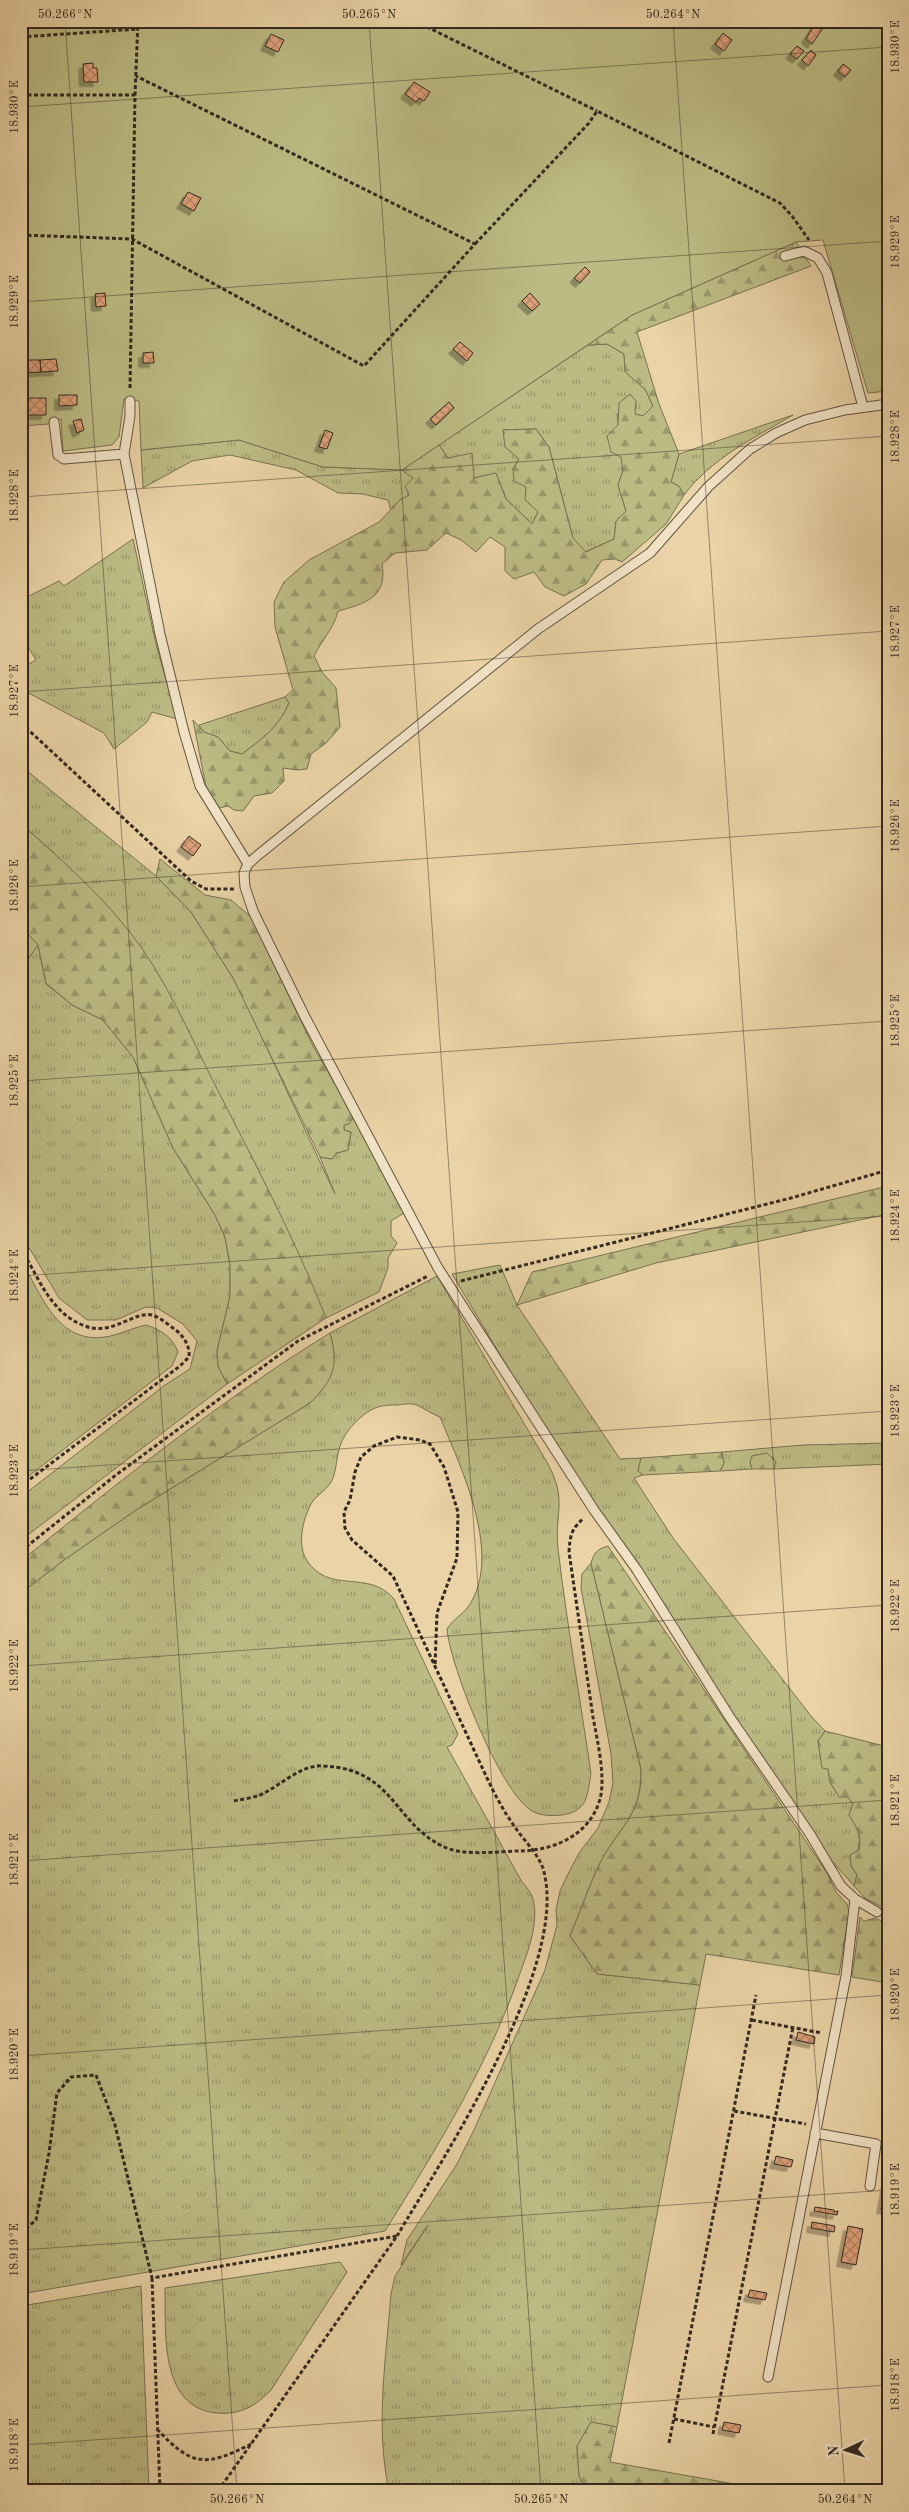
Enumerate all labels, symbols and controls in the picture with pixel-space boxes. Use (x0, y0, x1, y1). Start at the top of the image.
text: 50.266°N (38, 8, 92, 21)
text: 50.265°N (342, 8, 396, 21)
text: 50.264°N (646, 8, 700, 21)
text: 18.930°E (890, 20, 902, 74)
text: 18.930°E (9, 80, 21, 134)
text: 18.929°E (890, 215, 902, 269)
text: 18.929°E (9, 275, 21, 329)
text: 18.928°E (890, 410, 902, 464)
text: 18.928°E (9, 469, 21, 523)
text: 18.927°E (890, 605, 902, 659)
text: 18.927°E (9, 664, 21, 718)
text: 18.926°E (890, 799, 902, 853)
text: 18.926°E (9, 859, 21, 913)
text: 18.925°E (889, 994, 902, 1048)
text: 18.925°E (8, 1054, 21, 1108)
text: 18.924°E (890, 1189, 902, 1243)
text: 18.924°E (9, 1249, 21, 1303)
text: 18.923°E (890, 1384, 902, 1438)
text: 18.923°E (9, 1444, 21, 1498)
text: 18.922°E (890, 1579, 902, 1633)
text: 18.922°E (9, 1639, 21, 1693)
text: 18.921°E (890, 1774, 902, 1828)
text: 18.921°E (9, 1833, 21, 1887)
text: 18.920°E (890, 1968, 902, 2022)
text: 18.920°E (9, 2028, 21, 2082)
text: 18.919°E (890, 2163, 902, 2217)
text: 18.919°E (9, 2223, 21, 2277)
text: 18.918°E (890, 2358, 902, 2412)
text: 18.918°E (9, 2418, 21, 2472)
north arrow (822, 2424, 872, 2474)
text: N (827, 2445, 841, 2457)
text: 50.266°N (210, 2493, 264, 2506)
text: 50.265°N (514, 2493, 568, 2506)
text: 50.264°N (818, 2493, 872, 2506)

